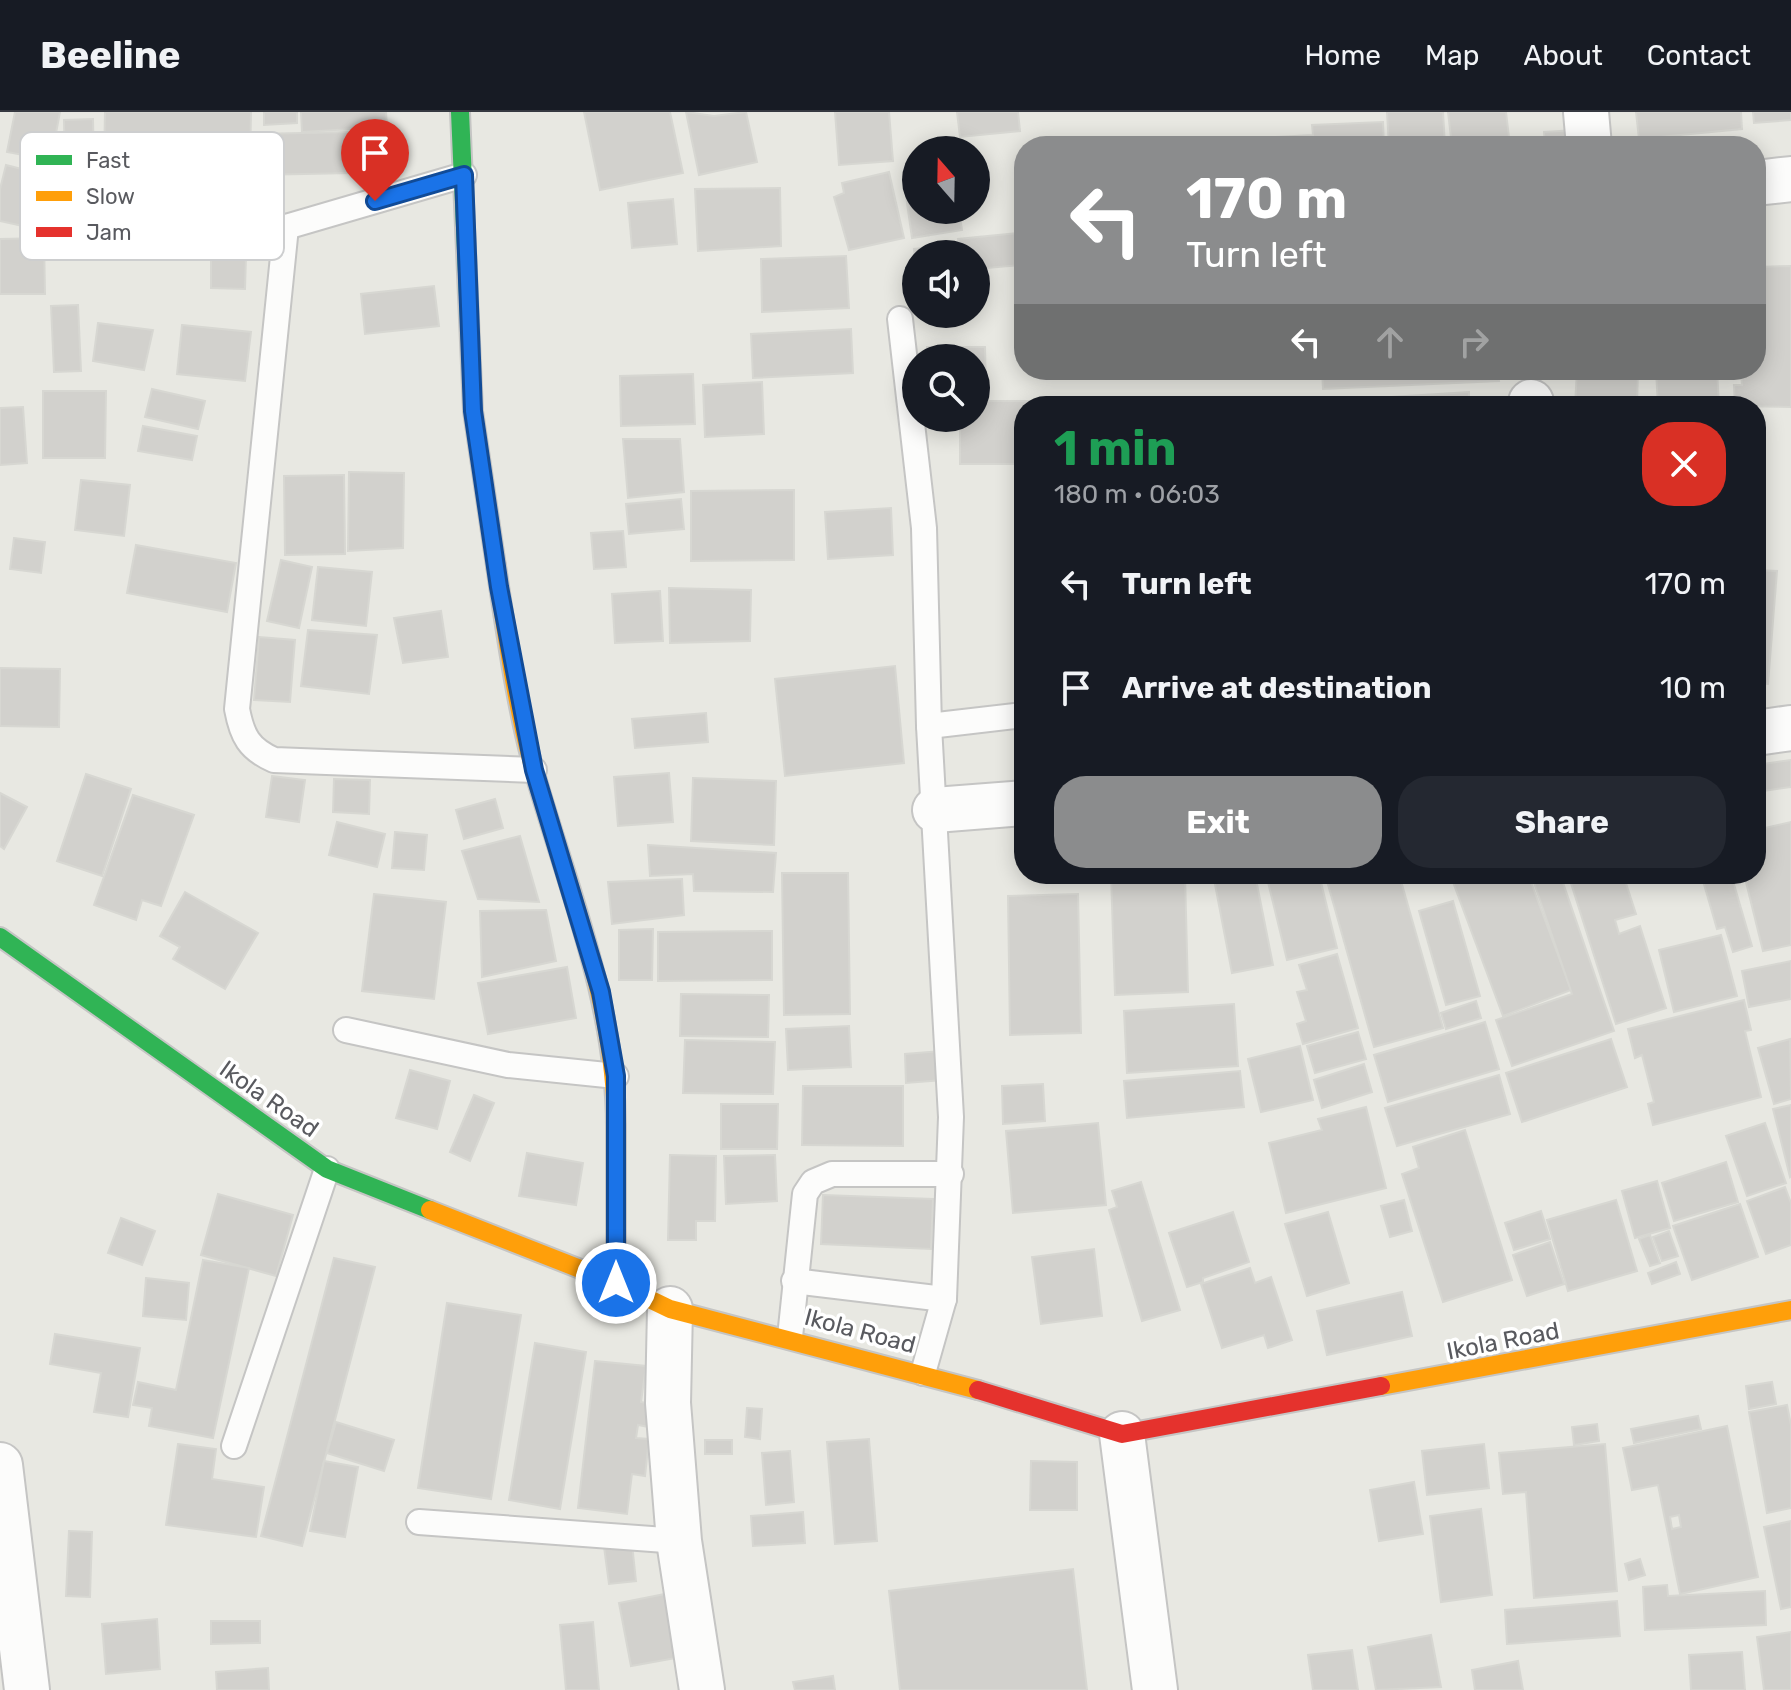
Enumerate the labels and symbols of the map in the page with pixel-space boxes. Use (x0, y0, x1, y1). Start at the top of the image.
pin (341, 119, 409, 201)
legend (20, 132, 284, 260)
north arrow (902, 136, 990, 224)
text: Fast (86, 147, 131, 174)
text: Slow (86, 183, 135, 210)
text: Jam (86, 219, 132, 246)
street label: Ikola Road (214, 1055, 324, 1143)
position arrow (574, 1241, 658, 1325)
street label: Ikola Road (801, 1303, 919, 1359)
street label: Ikola Road (1444, 1316, 1562, 1366)

